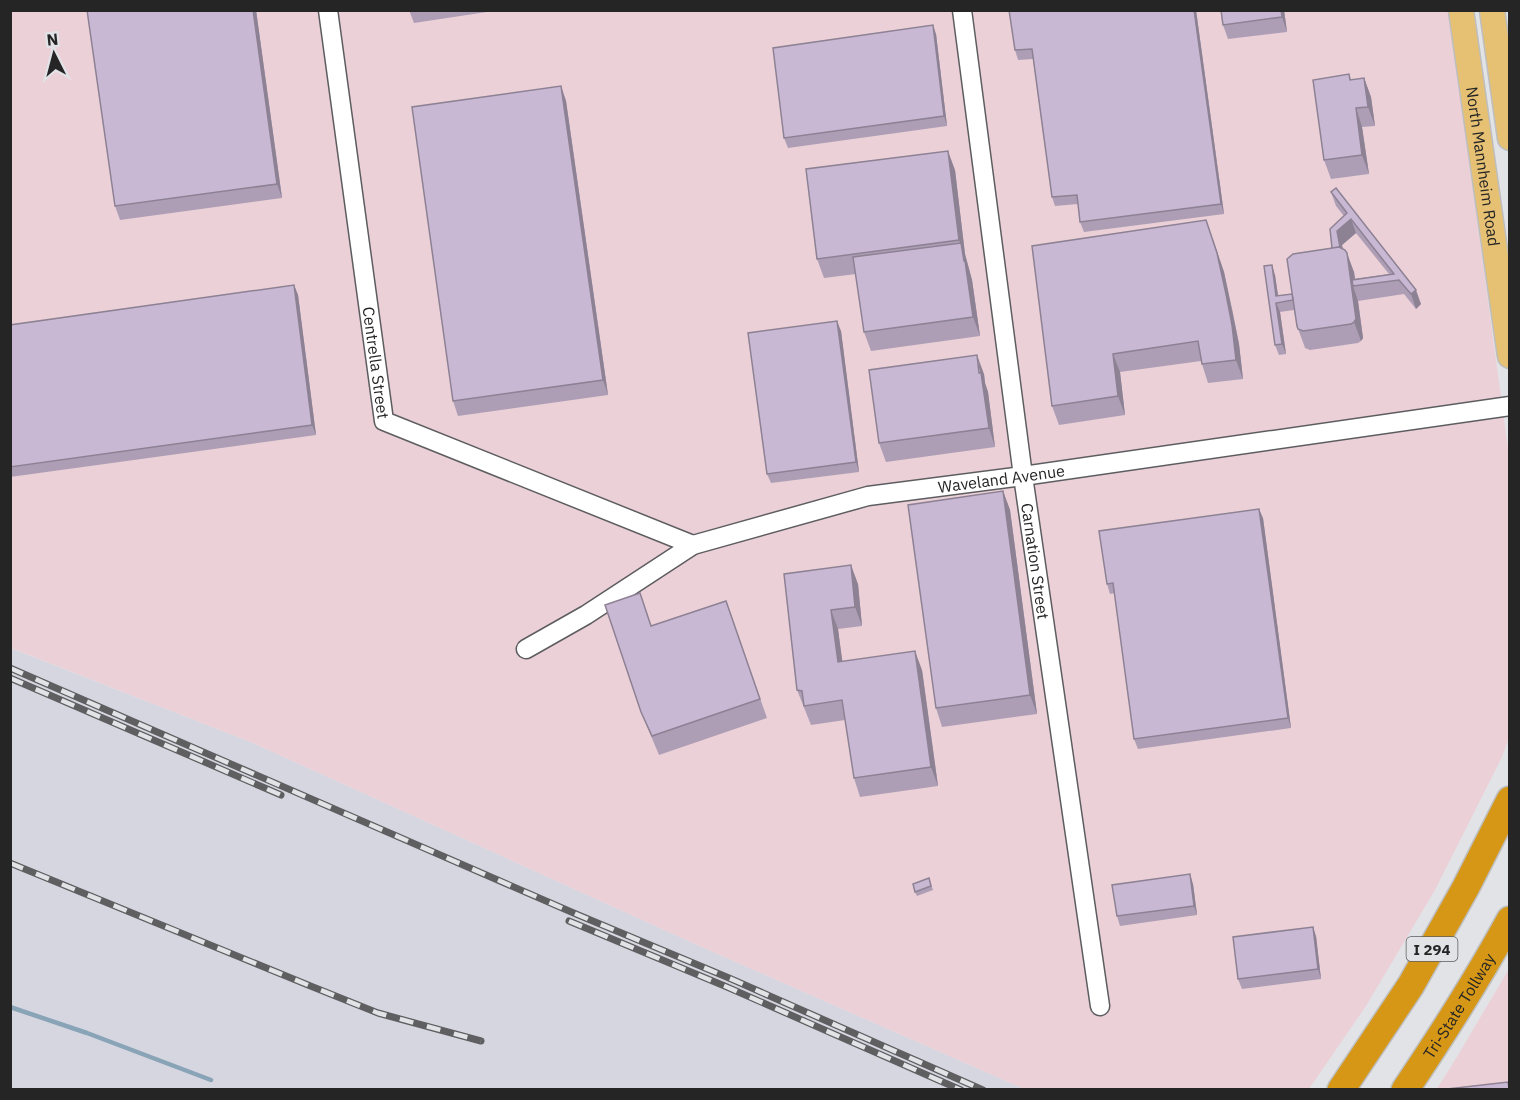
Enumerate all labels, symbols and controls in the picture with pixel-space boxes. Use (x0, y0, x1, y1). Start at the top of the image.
north arrow (24, 24, 84, 84)
text: N (46, 29, 59, 50)
street label: North Mannheim Road (1462, 85, 1504, 248)
street label: Centrella Street (359, 305, 394, 420)
street label: Waveland Avenue (937, 460, 1066, 497)
street label: Carnation Street (1017, 502, 1054, 621)
road number: I 294 (1406, 937, 1458, 961)
street label: Tri-State Tollway (1419, 950, 1499, 1062)

